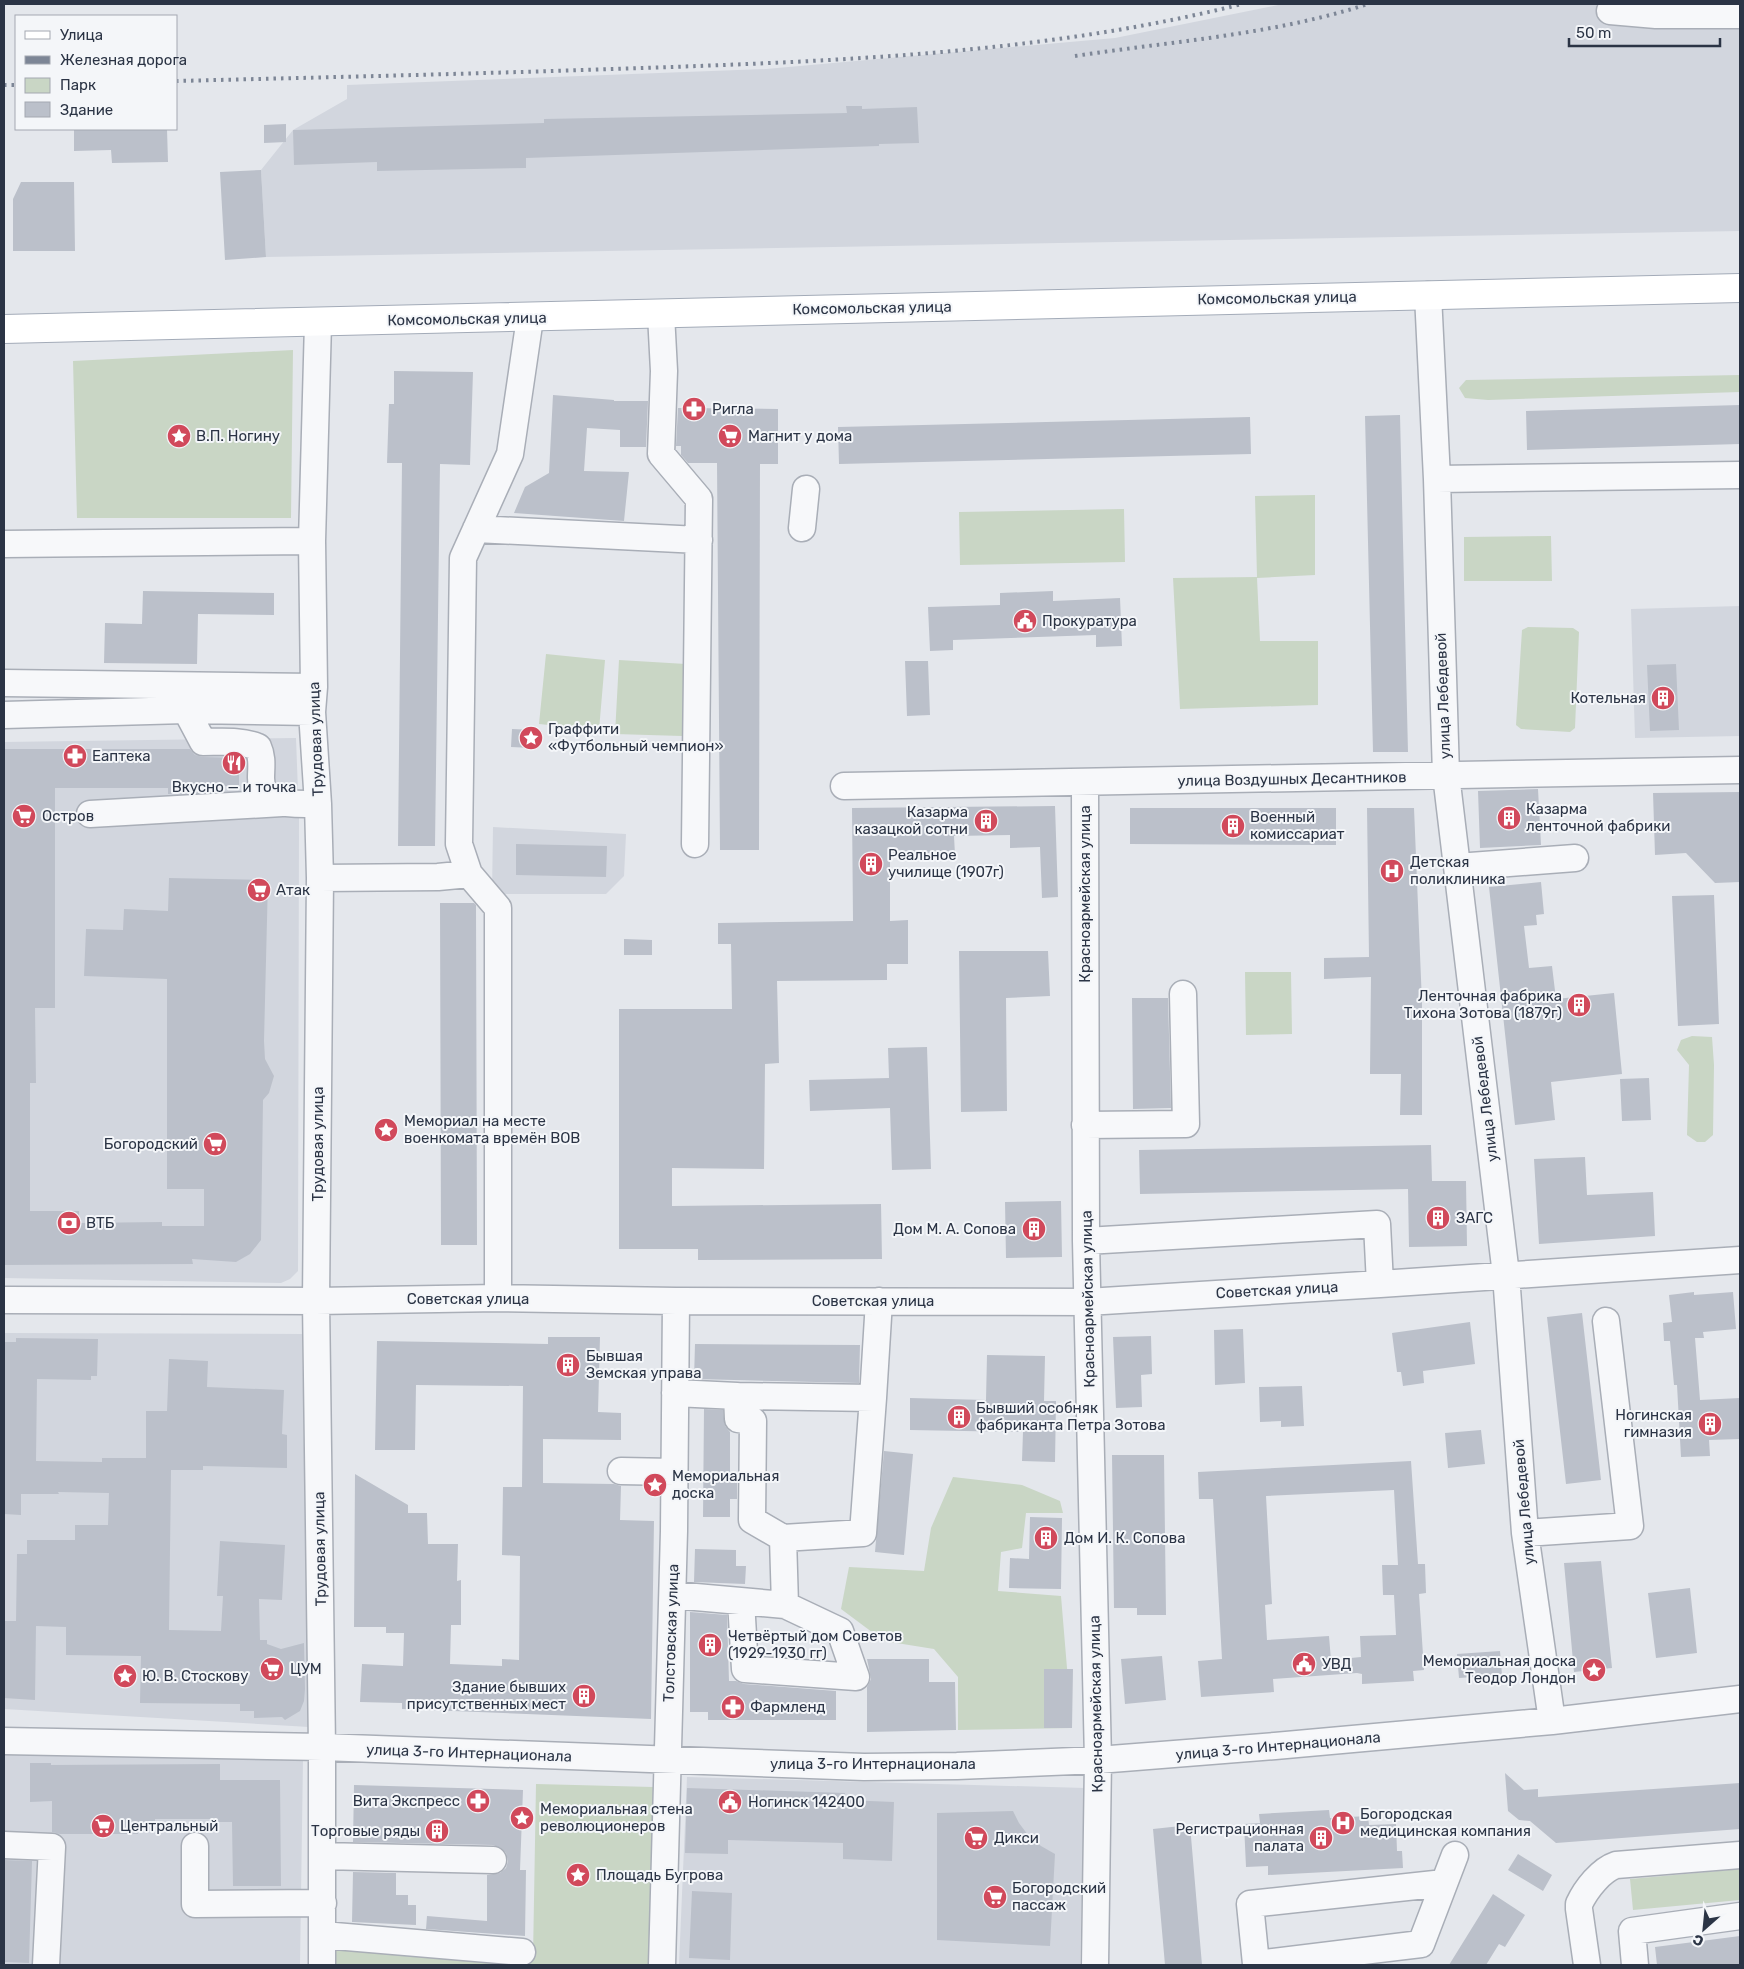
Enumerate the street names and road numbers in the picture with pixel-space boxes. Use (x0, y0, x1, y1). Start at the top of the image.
street label: Комсомольская улица (1197, 288, 1357, 308)
street label: Комсомольская улица (792, 298, 952, 318)
street label: Комсомольская улица (387, 309, 547, 329)
street label: улица Лебедевой (1432, 632, 1454, 760)
street label: Трудовая улица (305, 681, 327, 797)
street label: улица Воздушных Десантников (1177, 768, 1407, 790)
street label: Красноармейская улица (1076, 805, 1094, 983)
street label: улица Лебедевой (1468, 1035, 1502, 1163)
street label: Трудовая улица (309, 1087, 327, 1201)
street label: Красноармейская улица (1077, 1210, 1099, 1388)
street label: Советская улица (1215, 1278, 1339, 1302)
street label: Советская улица (407, 1290, 529, 1308)
street label: Советская улица (812, 1292, 934, 1310)
street label: улица Лебедевой (1510, 1438, 1538, 1566)
street label: Трудовая улица (310, 1491, 330, 1607)
street label: Толстовская улица (660, 1564, 682, 1702)
street label: Красноармейская улица (1085, 1615, 1107, 1793)
street label: улица 3-го Интернационала (1175, 1728, 1381, 1764)
street label: улица 3-го Интернационала (366, 1740, 572, 1766)
street label: улица 3-го Интернационала (770, 1755, 976, 1773)

